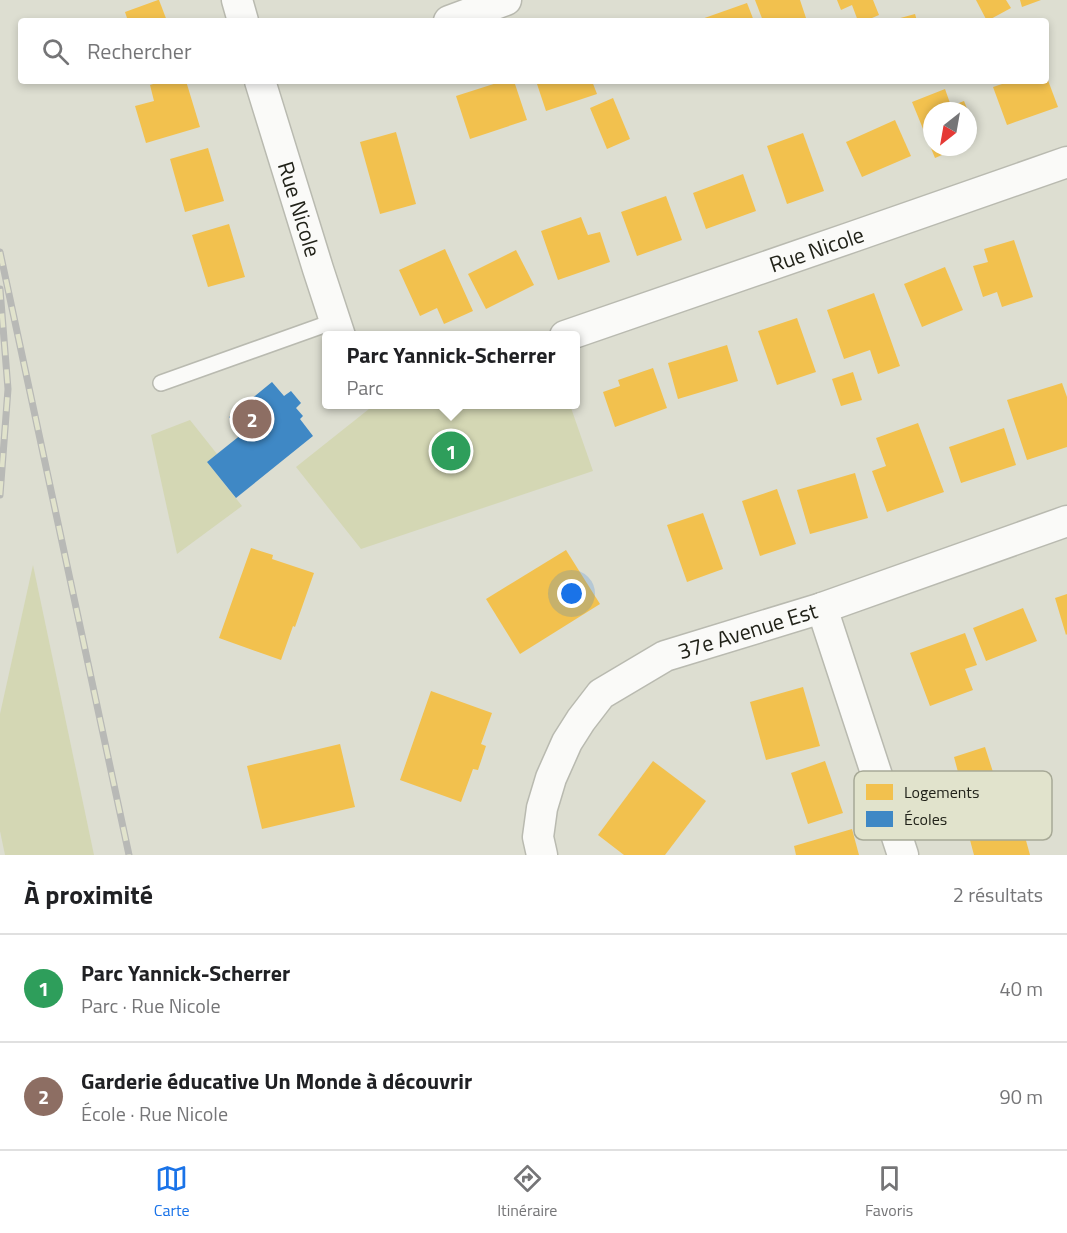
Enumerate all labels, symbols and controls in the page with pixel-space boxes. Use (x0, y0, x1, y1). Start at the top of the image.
search box (18, 18, 1049, 84)
text: Rechercher (87, 34, 192, 68)
icon: search (39, 35, 72, 68)
north arrow (923, 102, 977, 156)
street label: Rue Nicole (269, 157, 330, 261)
street label: Rue Nicole (765, 217, 868, 281)
popup (322, 331, 580, 409)
text: Parc Yannick-Scherrer (346, 338, 556, 372)
text: Parc (346, 372, 384, 403)
pin: 2 (232, 396, 272, 442)
pin: 1 (432, 428, 470, 474)
your location (557, 579, 586, 608)
street label: 37e Avenue Est (673, 593, 822, 668)
legend (854, 771, 1052, 840)
text: Logements (904, 780, 979, 804)
text: Écoles (904, 807, 947, 831)
text: À proximité (24, 875, 153, 914)
text: 2 résultats (953, 879, 1043, 910)
text: Parc Yannick-Scherrer (81, 956, 290, 990)
text: 1 (38, 973, 49, 1004)
text: 40 m (999, 973, 1043, 1004)
text: Parc · Rue Nicole (81, 990, 221, 1021)
text: Garderie éducative Un Monde à découvrir (81, 1064, 472, 1098)
text: 2 (38, 1081, 49, 1112)
text: 90 m (999, 1081, 1043, 1112)
text: École · Rue Nicole (81, 1098, 228, 1129)
tab: Carte (154, 1162, 190, 1222)
tab: Itinéraire (497, 1162, 557, 1222)
tab: Favoris (865, 1162, 913, 1222)

